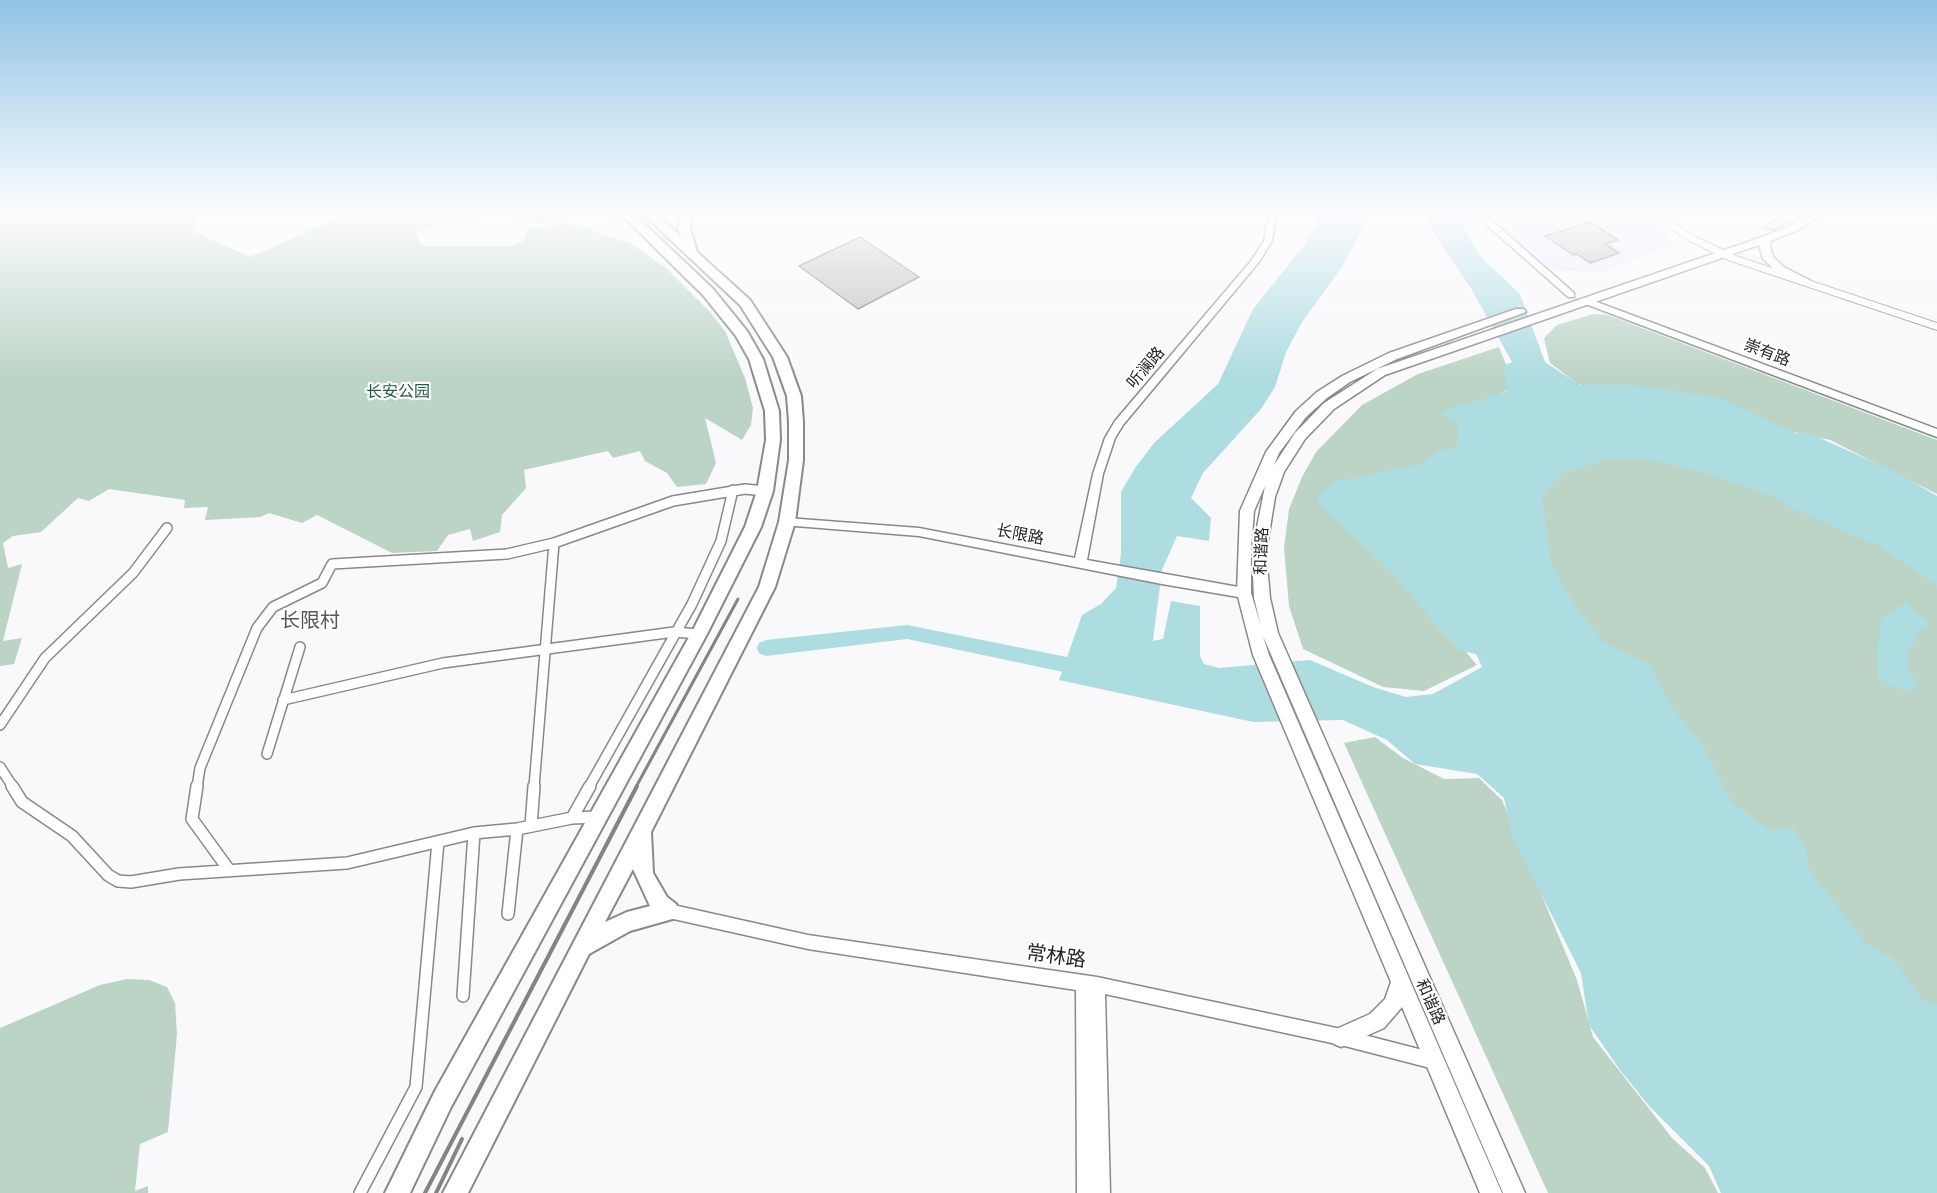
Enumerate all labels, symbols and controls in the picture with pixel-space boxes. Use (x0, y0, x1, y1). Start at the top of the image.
street label: 崇有路 (1741, 335, 1793, 371)
street label: 听澜路 (1123, 343, 1169, 393)
park label: 长安公园 (366, 382, 430, 402)
street label: 长限路 (995, 521, 1045, 549)
street label: 和谐路 (1252, 527, 1272, 575)
district label: 长限村 (280, 609, 340, 633)
street label: 常林路 (1025, 941, 1087, 973)
street label: 和谐路 (1411, 976, 1449, 1028)

